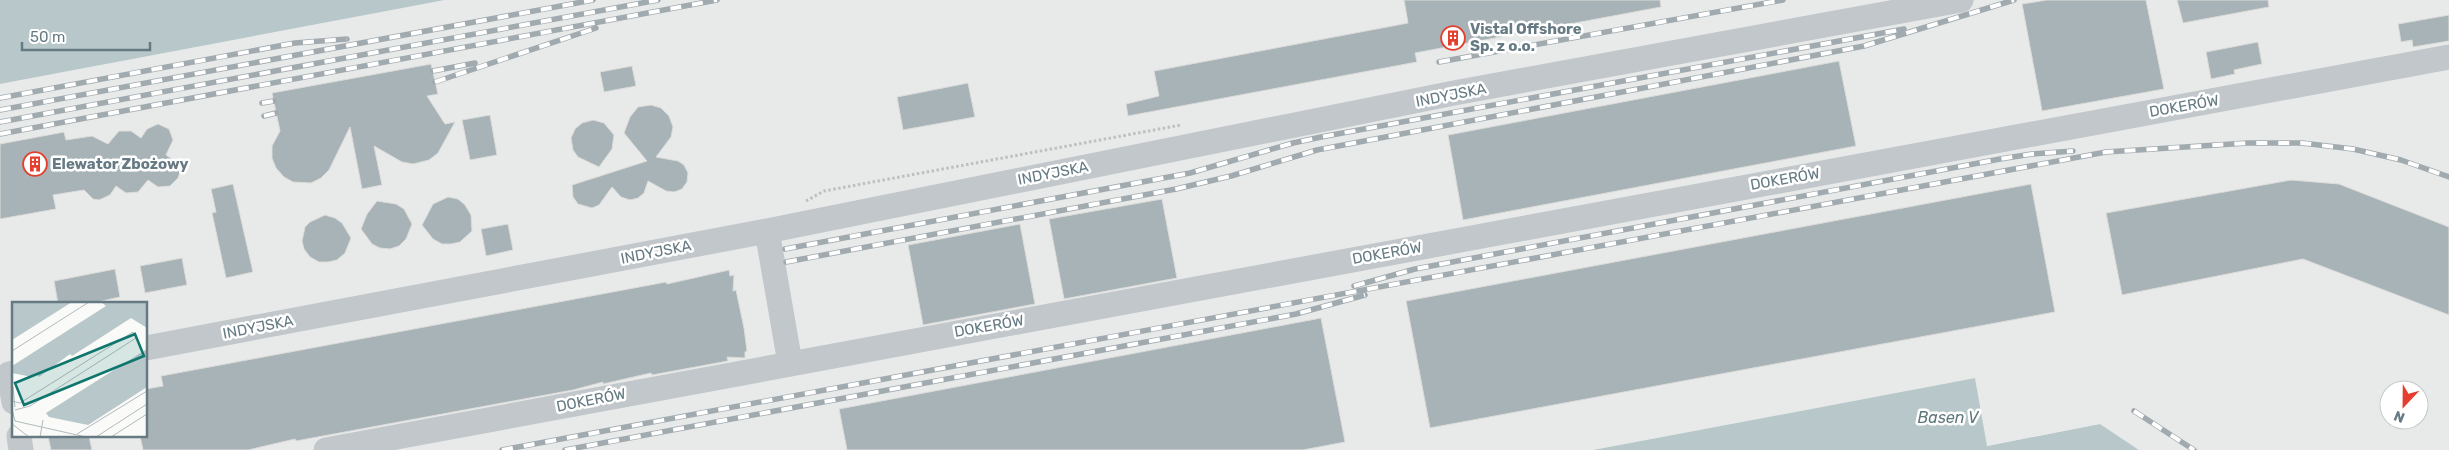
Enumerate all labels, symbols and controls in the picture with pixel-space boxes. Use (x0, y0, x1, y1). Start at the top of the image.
scale bar (22, 20, 150, 52)
place label: Vistal Offshore Sp. z o.o. (1470, 20, 1582, 55)
building icon: Vistal Offshore Sp. z o.o. (1440, 25, 1466, 51)
text: 50 m (30, 28, 65, 46)
street label: INDYJSKA (1414, 79, 1488, 111)
street label: DOKERÓW (2148, 91, 2220, 121)
building icon: Elewator Zbożowy (22, 151, 48, 177)
place label: Elewator Zbożowy (52, 155, 189, 173)
street label: INDYJSKA (1016, 157, 1090, 189)
street label: DOKERÓW (1749, 164, 1821, 194)
street label: INDYJSKA (619, 236, 693, 268)
street label: DOKERÓW (1351, 238, 1423, 268)
inset map (12, 302, 148, 438)
street label: INDYJSKA (221, 311, 295, 343)
street label: DOKERÓW (953, 311, 1025, 341)
north arrow (2379, 380, 2429, 430)
street label: DOKERÓW (555, 384, 627, 416)
text: N (2391, 407, 2407, 426)
water label: Basen V (1918, 408, 1980, 427)

